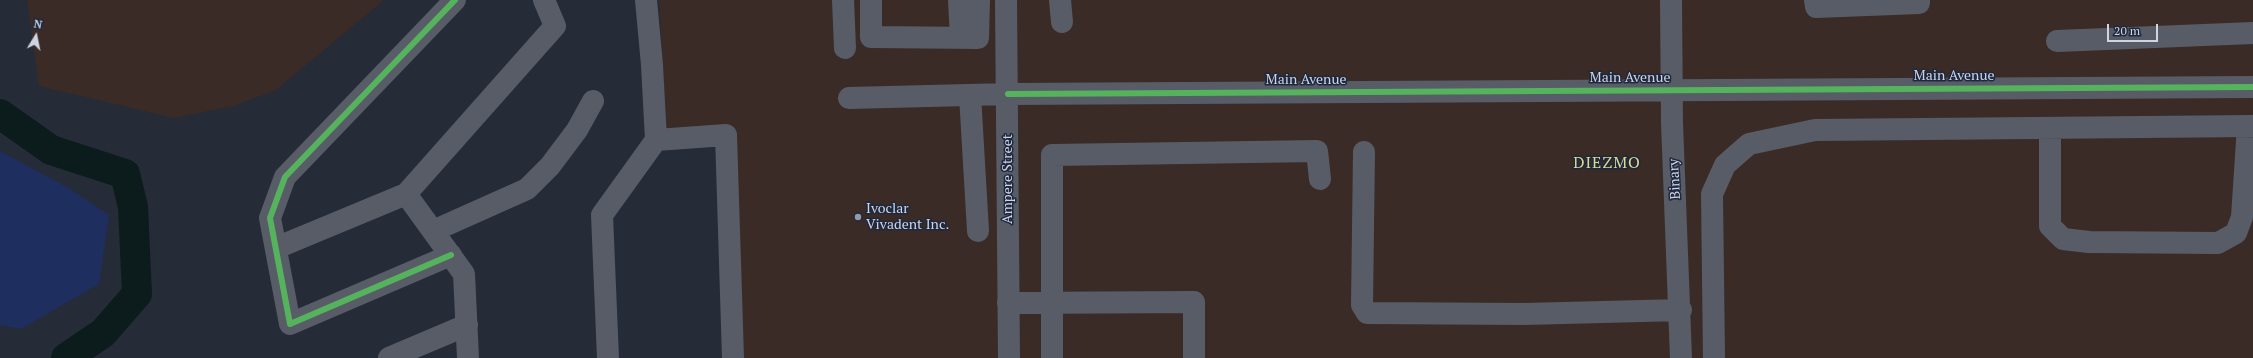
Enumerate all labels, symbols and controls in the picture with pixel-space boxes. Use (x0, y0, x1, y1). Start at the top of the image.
north arrow (16, 16, 56, 56)
scale bar (2109, 16, 2160, 42)
text: N (33, 17, 43, 32)
text: 20 m (2114, 23, 2140, 38)
street label: Main Avenue (1914, 68, 1994, 84)
street label: Main Avenue (1590, 70, 1670, 86)
street label: Main Avenue (1266, 72, 1346, 88)
street label: Ampere Street (1000, 134, 1016, 224)
district label: DIEZMO (1573, 153, 1641, 173)
street label: Binary (1666, 158, 1684, 200)
place label: Ivoclar Vivadent Inc. (866, 201, 949, 234)
marker: Ivoclar Vivadent Inc. (853, 212, 863, 222)

